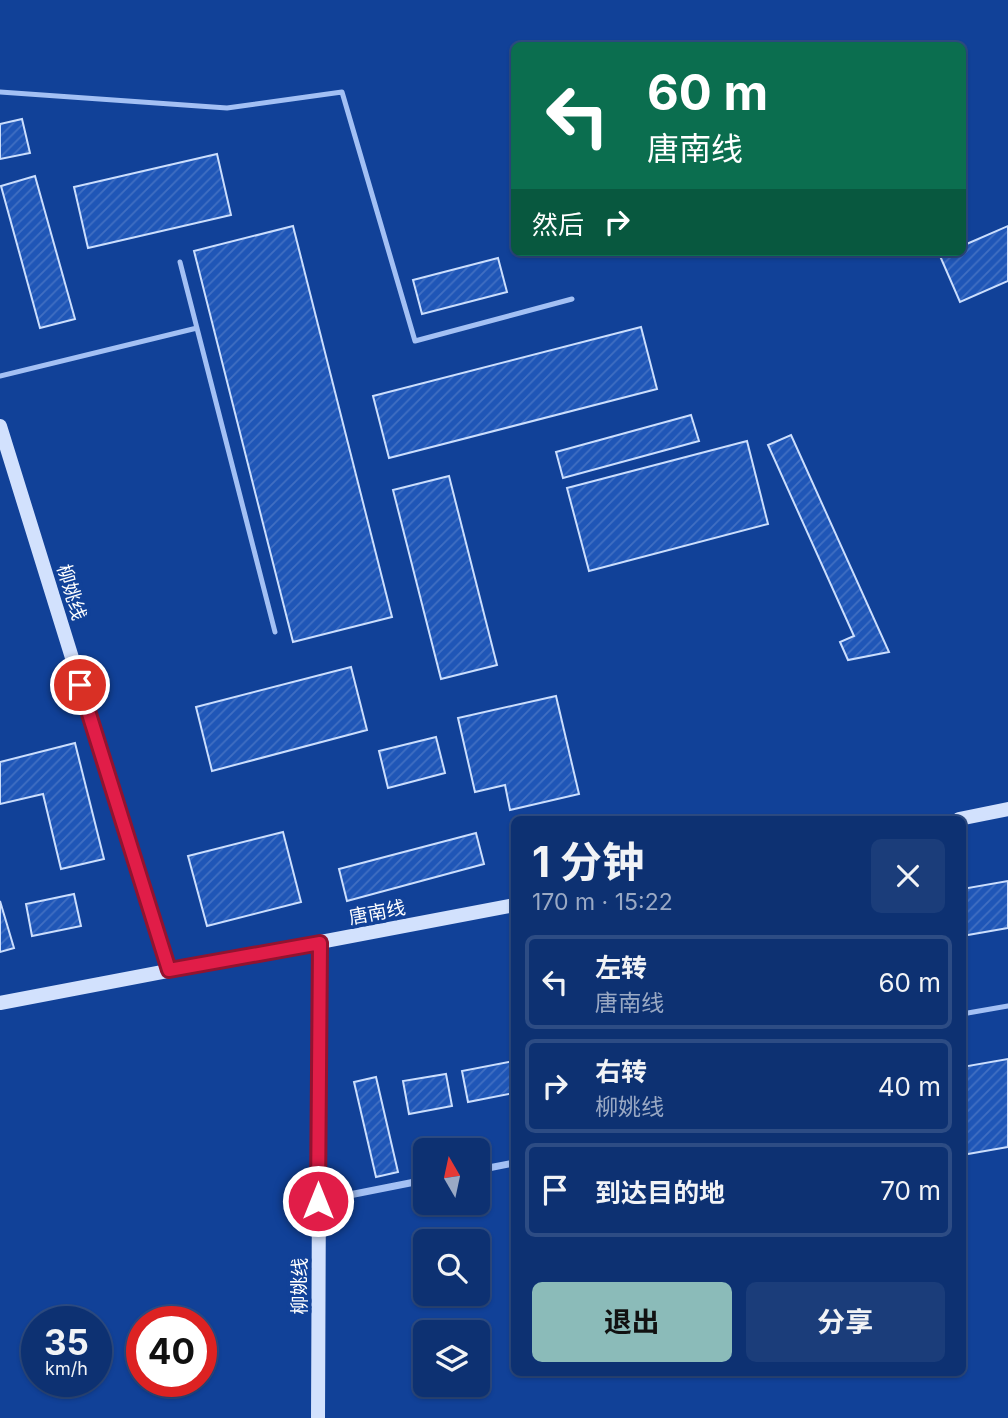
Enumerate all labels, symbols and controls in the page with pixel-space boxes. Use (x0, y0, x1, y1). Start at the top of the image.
text: 60 m (647, 63, 768, 122)
icon: left (532, 70, 623, 161)
text: 唐南线 (647, 129, 743, 168)
icon: right (598, 203, 636, 241)
text: 然后 (532, 209, 584, 240)
street label: 柳姚线 (52, 562, 91, 623)
pin (50, 655, 110, 715)
icon: arrive (61, 666, 99, 704)
text: 1 分钟 (532, 836, 644, 887)
button: close (871, 839, 945, 913)
text: 170 m · 15:22 (532, 888, 673, 916)
street label: 唐南线 (347, 896, 407, 929)
text: 左转 (595, 952, 647, 983)
icon: left (536, 963, 574, 1001)
text: 60 m (878, 967, 941, 998)
text: 唐南线 (595, 989, 664, 1017)
text: 右转 (595, 1056, 647, 1087)
icon: right (536, 1067, 574, 1105)
text: 40 m (878, 1071, 941, 1102)
text: 柳姚线 (595, 1093, 664, 1121)
north arrow (413, 1138, 490, 1214)
map controls (413, 1138, 490, 1397)
position arrow (281, 1164, 355, 1238)
icon: arrive (536, 1171, 574, 1209)
text: 70 m (880, 1175, 941, 1206)
text: 到达目的地 (595, 1177, 725, 1208)
button: search (413, 1229, 490, 1306)
street label: 柳姚线 (288, 1257, 311, 1315)
button: 退出 (532, 1282, 732, 1362)
button: 分享 (746, 1282, 945, 1362)
speed limit sign: 40 (126, 1306, 217, 1397)
button: layers (413, 1320, 490, 1397)
text: 35 (44, 1321, 89, 1363)
text: km/h (45, 1358, 88, 1379)

